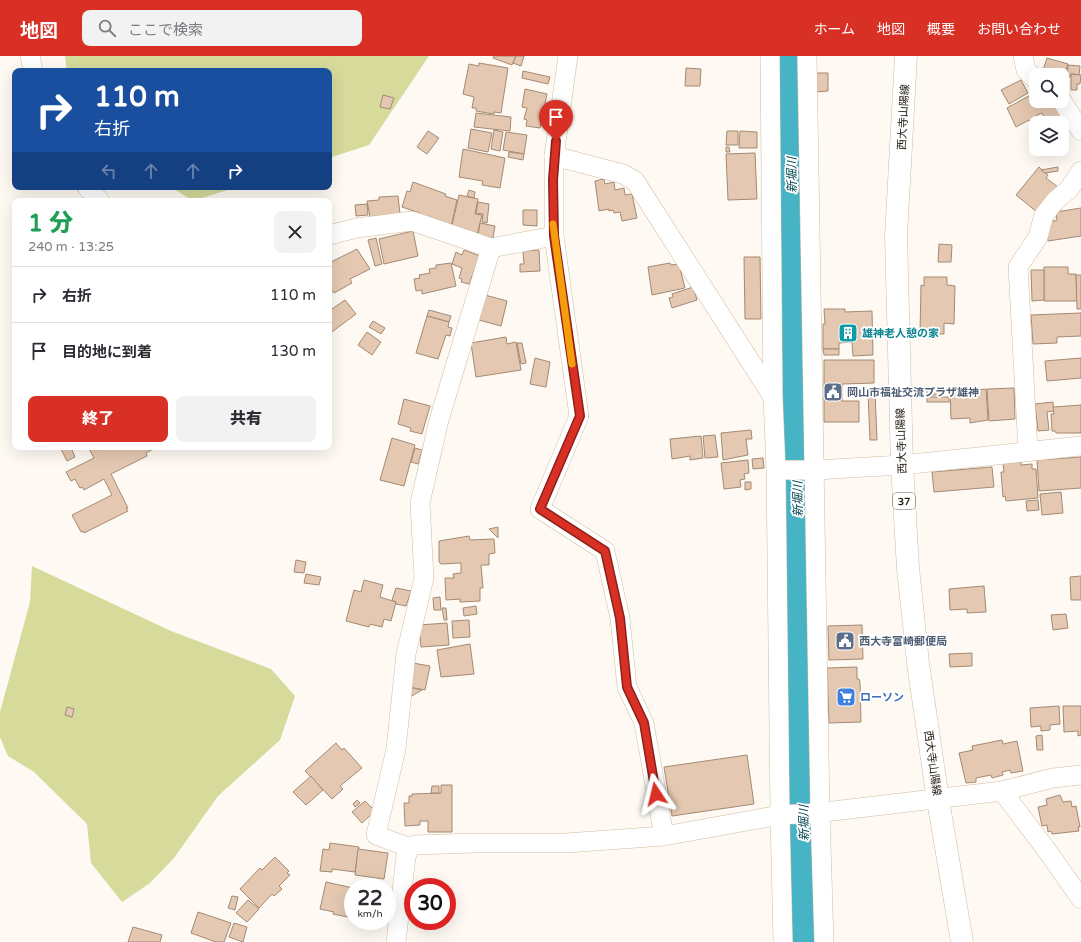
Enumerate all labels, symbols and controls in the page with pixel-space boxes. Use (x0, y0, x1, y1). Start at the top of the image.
search box (82, 10, 362, 46)
icon: search (96, 17, 118, 39)
text: 地図 (20, 20, 58, 42)
text: ここで検索 (128, 21, 203, 39)
text: ホーム (813, 21, 855, 38)
text: 地図 (877, 21, 905, 38)
text: 概要 (927, 21, 955, 38)
text: お問い合わせ (977, 21, 1061, 38)
map controls (1029, 68, 1069, 156)
button: search (1029, 68, 1069, 108)
text: 110 m (94, 80, 180, 114)
icon: right (28, 84, 80, 136)
street label: 西大寺山陽線 (895, 84, 912, 150)
pin (539, 100, 573, 141)
icon: arrive (545, 106, 567, 128)
button: layers (1029, 116, 1069, 156)
text: 右折 (94, 118, 130, 140)
water label: 新堀川 (785, 155, 799, 193)
icon: left (98, 160, 120, 182)
icon: ahead (140, 160, 162, 182)
icon: ahead (182, 160, 204, 182)
icon: right (224, 160, 246, 182)
text: 1 分 (28, 209, 73, 238)
button: close (274, 211, 316, 253)
text: 240 m · 13:25 (28, 239, 114, 255)
icon: right (28, 284, 50, 306)
text: 110 m (270, 286, 316, 304)
text: 右折 (62, 287, 92, 305)
building icon: 雄神老人憩の家 (837, 322, 859, 344)
place label: 雄神老人憩の家 (862, 327, 939, 340)
icon: arrive (28, 340, 50, 362)
text: 130 m (270, 342, 316, 360)
text: 目的地に到着 (62, 343, 152, 361)
public building icon: 岡山市福祉交流プラザ雄神 (822, 381, 844, 403)
place label: 岡山市福祉交流プラザ雄神 (847, 386, 979, 399)
button: 終了 (28, 396, 168, 442)
button: 共有 (176, 396, 316, 442)
street label: 西大寺山陽線 (894, 408, 909, 474)
water label: 新堀川 (791, 479, 805, 517)
road number: 37 (893, 493, 915, 509)
public building icon: 西大寺富崎郵便局 (834, 630, 856, 652)
place label: 西大寺富崎郵便局 (859, 635, 947, 648)
supermarket icon: ローソン (835, 686, 857, 708)
place label: ローソン (860, 691, 904, 704)
street label: 西大寺山陽線 (921, 729, 944, 797)
position arrow (635, 773, 677, 815)
water label: 新堀川 (797, 803, 811, 841)
speed limit sign: 30 (404, 878, 456, 930)
text: 22 (357, 887, 383, 911)
text: km/h (357, 908, 383, 920)

